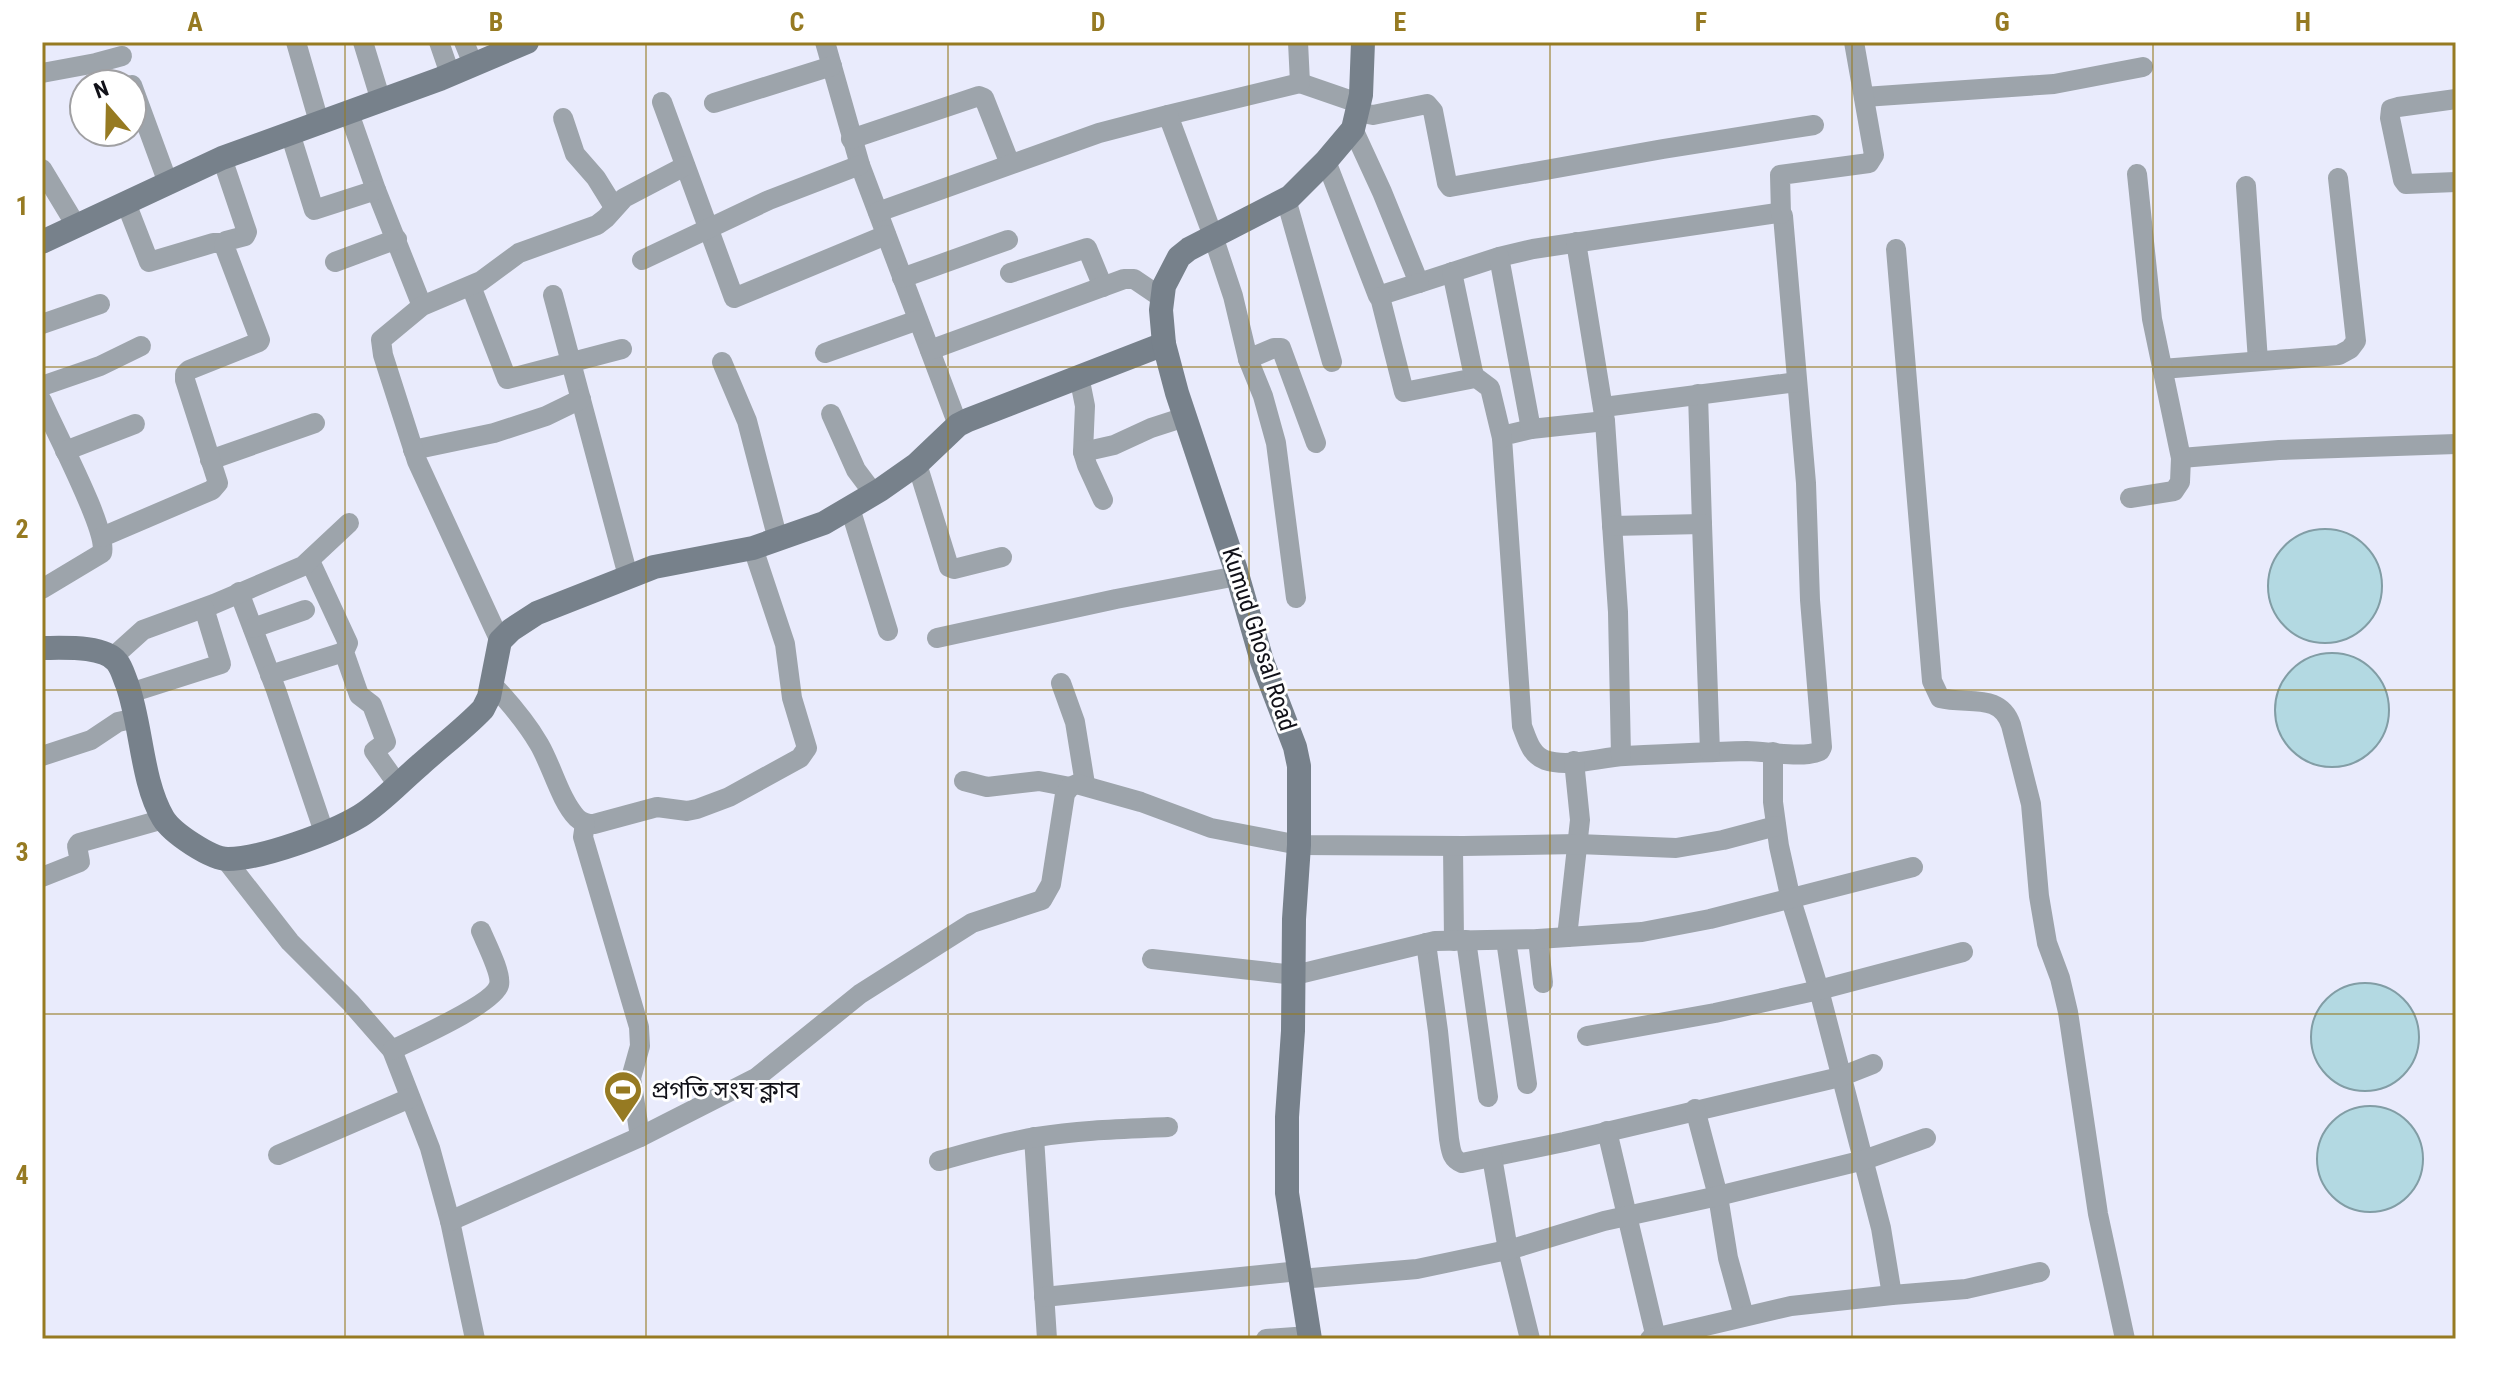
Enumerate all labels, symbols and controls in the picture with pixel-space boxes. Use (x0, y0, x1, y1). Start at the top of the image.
text: A (187, 7, 203, 37)
text: B (489, 7, 503, 37)
text: C (790, 7, 805, 37)
text: D (1091, 7, 1105, 37)
text: E (1394, 7, 1407, 37)
text: F (1695, 7, 1707, 37)
text: G (1994, 7, 2010, 37)
text: H (2295, 7, 2311, 37)
north arrow (68, 68, 148, 148)
text: N (91, 76, 112, 104)
text: 1 (15, 191, 29, 221)
text: 2 (15, 514, 29, 544)
street label: Kumud Ghosal Road (1216, 544, 1302, 734)
text: 3 (15, 837, 29, 867)
sports icon: প্রগতি সংঘ ক্লাব (602, 1069, 644, 1124)
place label: প্রগতি সংঘ ক্লাব (651, 1076, 800, 1104)
text: 4 (15, 1160, 29, 1190)

